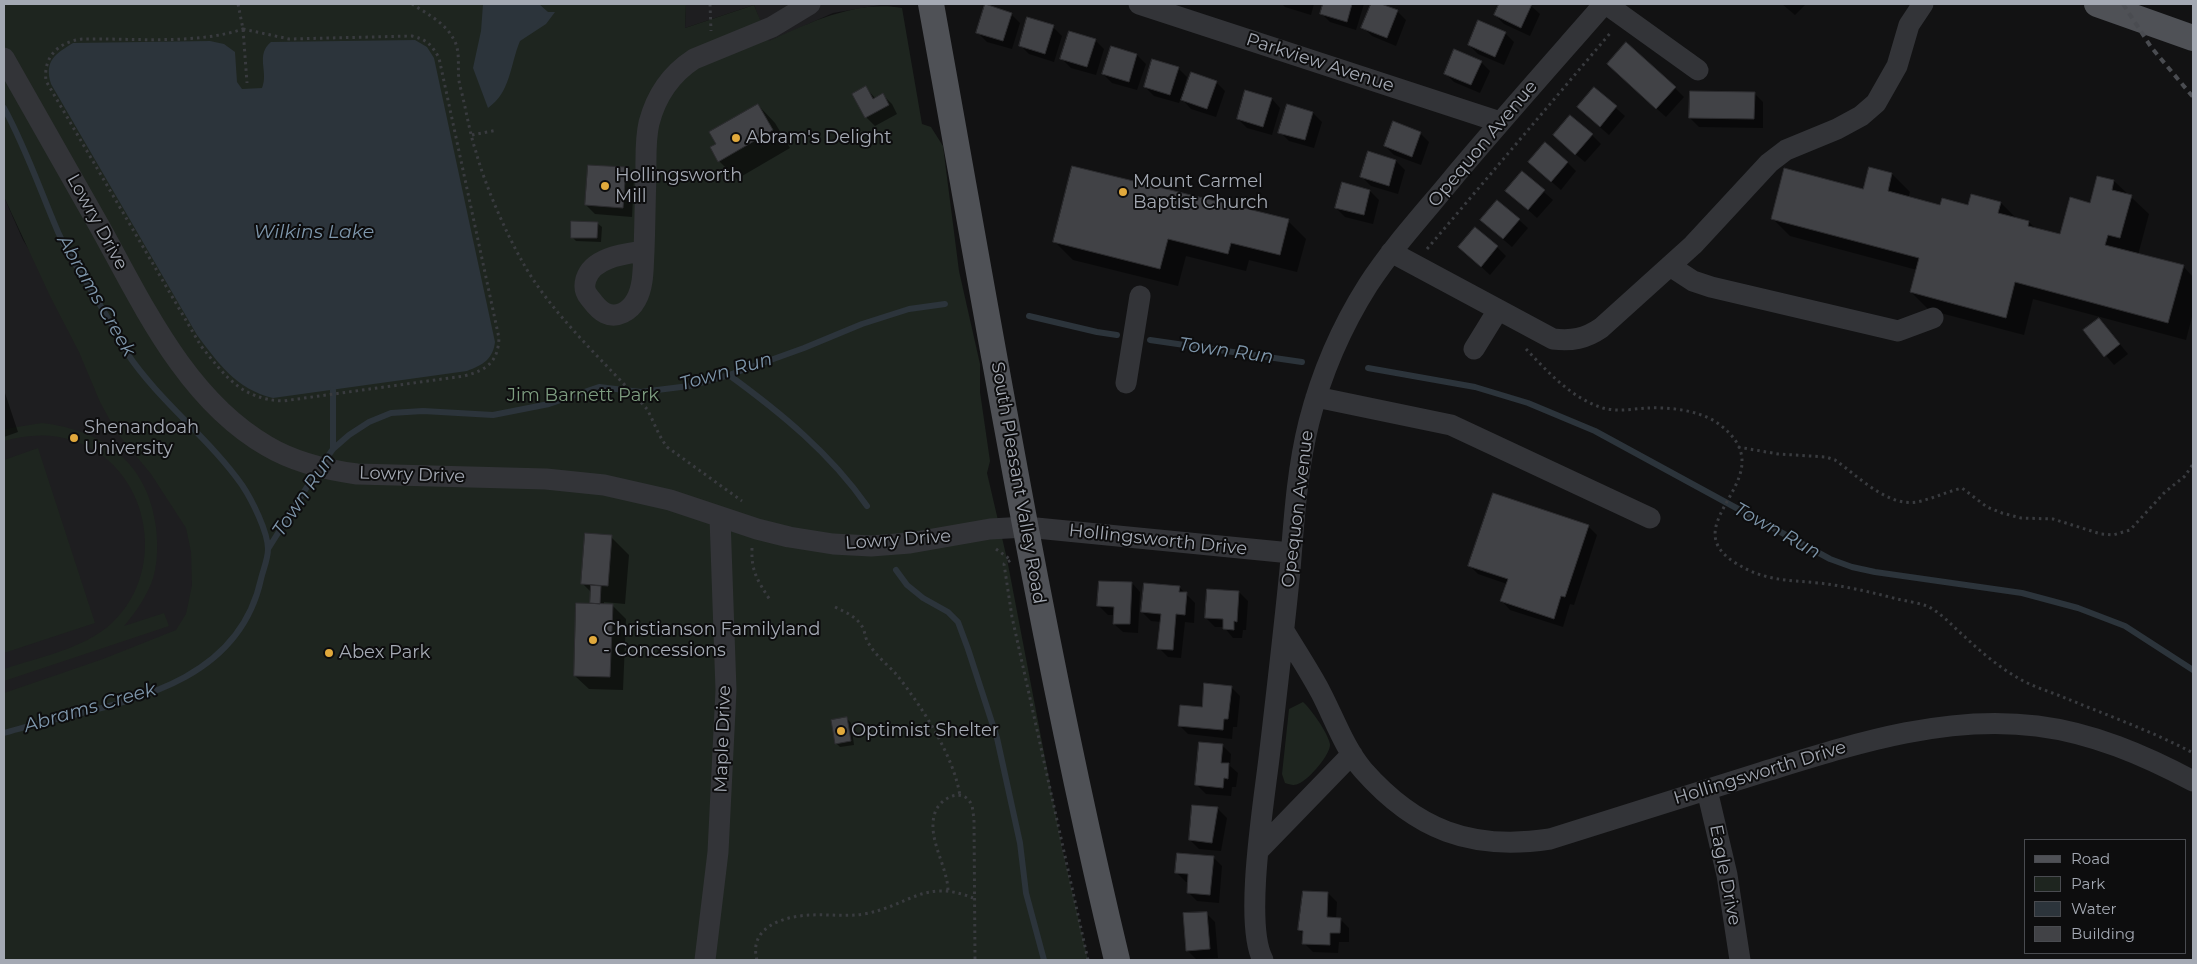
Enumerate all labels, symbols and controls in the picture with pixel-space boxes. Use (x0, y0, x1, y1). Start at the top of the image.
street label: Parkview Avenue (1243, 29, 1397, 97)
street label: Opequon Avenue (1424, 76, 1542, 212)
place label: Abram's Delight (746, 127, 892, 149)
marker: Abram's Delight (730, 132, 742, 144)
place label: Hollingsworth Mill (615, 165, 742, 208)
street label: Lowry Drive (62, 170, 132, 274)
place label: Mount Carmel Baptist Church (1133, 171, 1269, 213)
marker: Hollingsworth Mill (599, 180, 611, 192)
marker: Mount Carmel Baptist Church (1117, 186, 1129, 198)
water label: Wilkins Lake (254, 221, 374, 243)
water label: Abrams Creek (52, 231, 140, 361)
water label: Town Run (1177, 333, 1275, 369)
water label: Town Run (677, 348, 775, 396)
street label: South Pleasant Valley Road (986, 360, 1050, 606)
park label: Jim Barnett Park (507, 385, 659, 407)
place label: Shenandoah University (84, 417, 199, 459)
street label: Opequon Avenue (1278, 429, 1318, 589)
marker: Shenandoah University (68, 432, 80, 444)
water label: Town Run (268, 449, 340, 541)
street label: Lowry Drive (359, 462, 465, 488)
water label: Town Run (1730, 498, 1824, 564)
street label: Hollingsworth Drive (1068, 520, 1248, 560)
street label: Lowry Drive (844, 526, 952, 554)
place label: Christianson Familyland - Concessions (603, 619, 820, 662)
marker: Christianson Familyland - Concessions (587, 634, 599, 646)
place label: Abex Park (339, 642, 430, 664)
marker: Abex Park (323, 647, 335, 659)
water label: Abrams Creek (21, 678, 159, 738)
street label: Maple Drive (710, 685, 736, 793)
place label: Optimist Shelter (851, 720, 999, 742)
marker: Optimist Shelter (835, 725, 847, 737)
street label: Hollingsworth Drive (1671, 736, 1849, 810)
street label: Eagle Drive (1705, 823, 1745, 927)
legend (2024, 839, 2187, 954)
text: Road (2071, 849, 2110, 868)
text: Park (2071, 874, 2105, 893)
text: Water (2071, 899, 2117, 918)
text: Building (2071, 924, 2135, 943)

